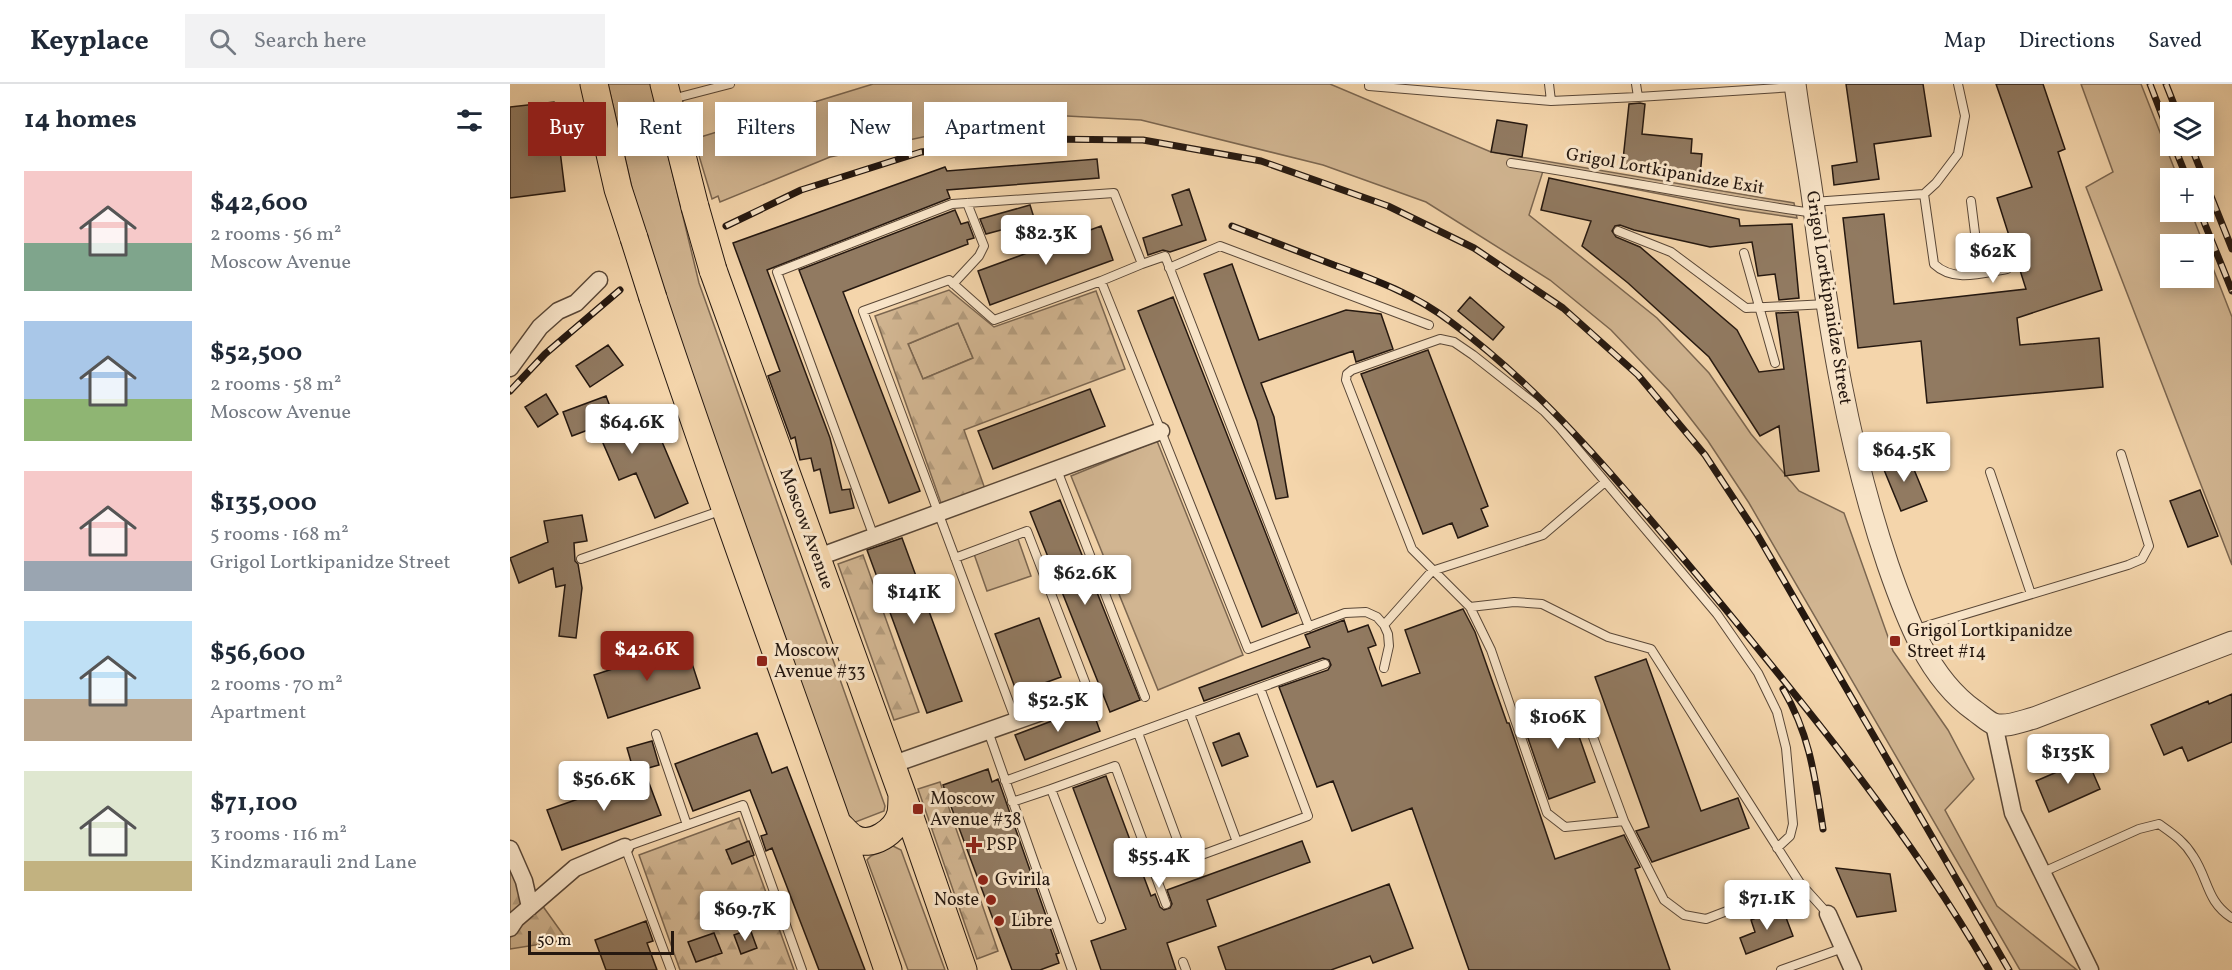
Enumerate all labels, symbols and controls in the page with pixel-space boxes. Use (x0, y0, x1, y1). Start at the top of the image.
search box (185, 14, 605, 68)
text: Keyplace (30, 22, 149, 61)
icon: search (206, 25, 239, 58)
text: Search here (254, 26, 366, 57)
text: Map (1944, 27, 1986, 56)
text: Directions (2019, 27, 2115, 56)
text: Saved (2148, 27, 2202, 56)
text: 14 homes (24, 102, 137, 138)
chip: Buy (528, 102, 606, 156)
chip: Rent (618, 102, 703, 156)
chip: Filters (715, 102, 816, 156)
chip: New (828, 102, 912, 156)
chip: Apartment (924, 102, 1067, 156)
map controls (2160, 102, 2214, 288)
button: layers (2160, 102, 2214, 156)
icon: filters (453, 104, 486, 137)
street label: Grigol Lortkipanidze Exit (1564, 142, 1766, 202)
button: + (2160, 168, 2214, 222)
text: $42,600 (210, 185, 308, 221)
street label: Grigol Lortkipanidze Street (1799, 189, 1857, 407)
icon: home (72, 195, 144, 267)
pin: $82.3K (997, 215, 1095, 266)
text: $82.3K (1015, 220, 1077, 248)
text: 2 rooms · 56 m² (210, 221, 341, 249)
pin: $62K (1957, 233, 2029, 284)
button: − (2160, 234, 2214, 288)
text: $62K (1969, 238, 2017, 266)
text: Moscow Avenue (210, 249, 351, 277)
text: $52,500 (210, 335, 302, 371)
icon: home (72, 345, 144, 417)
text: 2 rooms · 58 m² (210, 371, 341, 399)
text: Moscow Avenue (210, 399, 351, 427)
pin: $64.6K (583, 404, 681, 455)
text: $64.6K (599, 409, 665, 437)
pin: $64.5K (1855, 432, 1953, 483)
text: $64.5K (1872, 437, 1936, 465)
street label: Moscow Avenue (773, 465, 839, 593)
text: $135,000 (210, 485, 317, 521)
icon: home (72, 495, 144, 567)
text: 5 rooms · 168 m² (210, 521, 349, 549)
text: Grigol Lortkipanidze Street (210, 549, 450, 577)
pin: $62.6K (1036, 555, 1134, 606)
text: $62.6K (1053, 560, 1117, 588)
pin: $141K (872, 574, 956, 625)
text: $141K (887, 579, 941, 607)
place label: Grigol Lortkipanidze Street #14 (1907, 619, 2073, 665)
pin: $42.6K (598, 631, 696, 682)
marker: Grigol Lortkipanidze Street #14 (1888, 634, 1902, 648)
text: $56,600 (210, 635, 305, 671)
text: $42.6K (615, 636, 679, 664)
place label: Moscow Avenue #33 (774, 639, 865, 685)
icon: home (72, 645, 144, 717)
marker: Moscow Avenue #33 (755, 654, 769, 668)
text: 2 rooms · 70 m² (210, 671, 343, 699)
pin: $52.5K (1009, 682, 1107, 733)
text: $52.5K (1028, 687, 1088, 715)
text: Apartment (210, 699, 306, 727)
pin: $106K (1516, 699, 1600, 750)
text: $106K (1529, 704, 1587, 732)
pin: $135K (2026, 734, 2110, 785)
text: $135K (2041, 739, 2095, 767)
pin: $56.6K (555, 761, 653, 812)
text: $56.6K (573, 766, 635, 794)
text: $71,100 (210, 785, 298, 821)
place label: Moscow Avenue #38 (930, 787, 1022, 833)
icon: home (72, 795, 144, 867)
marker: Moscow Avenue #38 (911, 802, 925, 816)
text: 3 rooms · 116 m² (210, 821, 347, 849)
place label: PSP (986, 833, 1017, 858)
marker: PSP (967, 838, 981, 852)
pin: $55.4K (1110, 838, 1208, 889)
text: $55.4K (1128, 843, 1190, 871)
text: Kindzmarauli 2nd Lane (210, 849, 417, 877)
place label: Gvirila (995, 868, 1050, 893)
marker: Gvirila (976, 873, 990, 887)
pin: $71.1K (1718, 880, 1816, 931)
text: $71.1K (1739, 885, 1795, 913)
place label: Noste (934, 888, 979, 913)
pin: $69.7K (696, 891, 794, 942)
marker: Noste (984, 893, 998, 907)
text: $69.7K (714, 896, 776, 924)
place label: Libre (1011, 909, 1052, 934)
marker: Libre (992, 914, 1006, 928)
scale bar (528, 928, 674, 956)
text: 50 m (537, 930, 571, 952)

